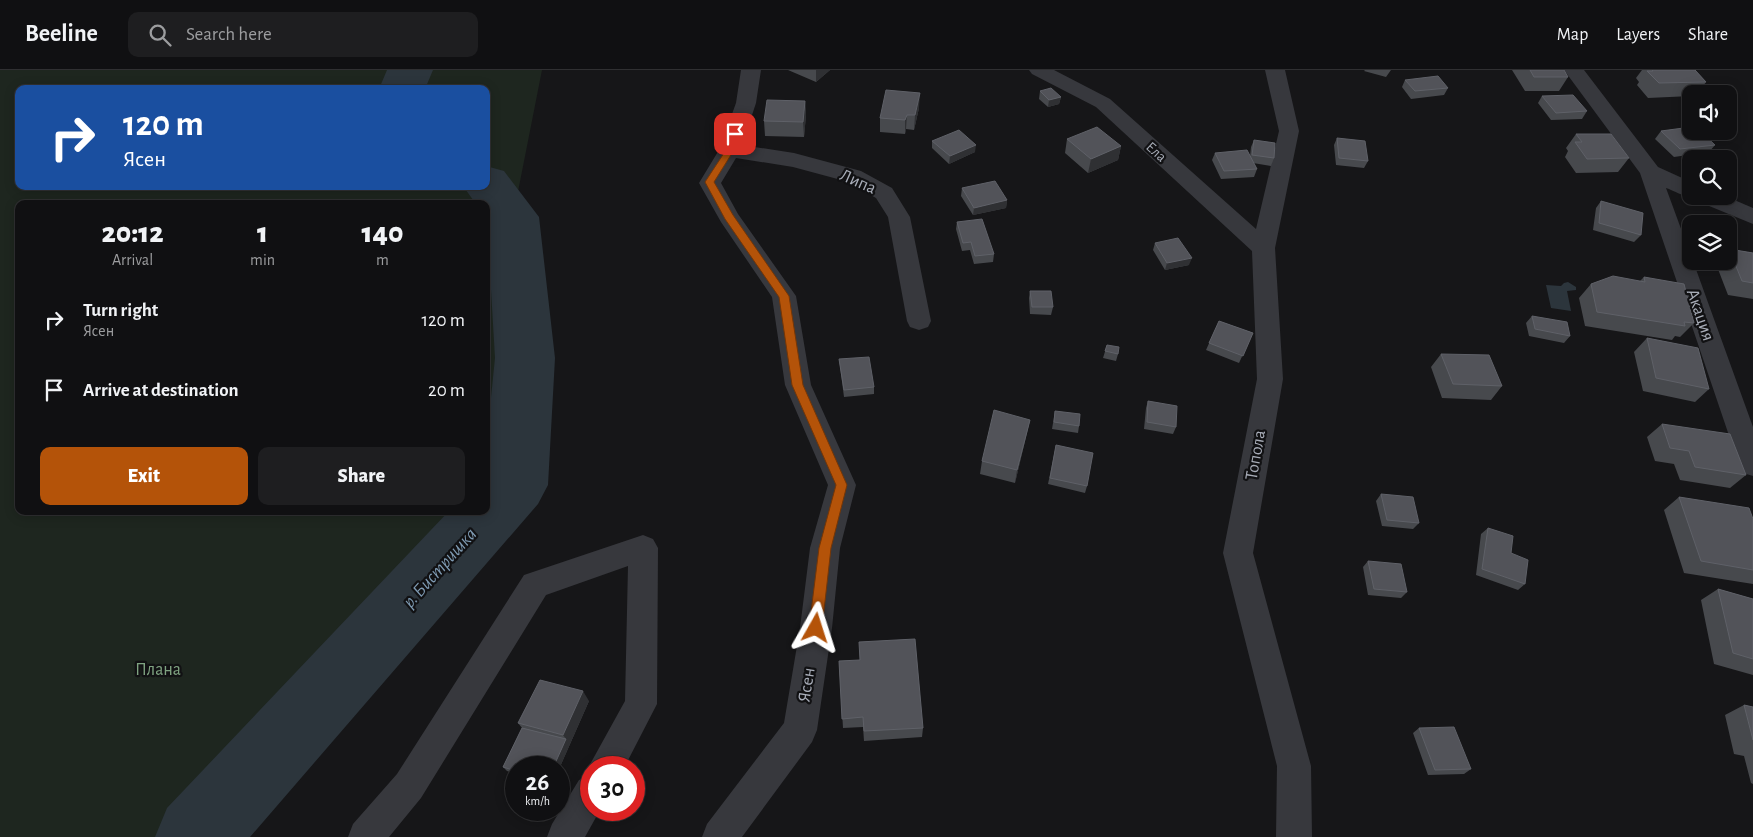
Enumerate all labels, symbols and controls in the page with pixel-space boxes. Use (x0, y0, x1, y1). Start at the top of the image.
search box (128, 12, 478, 57)
icon: search (146, 21, 174, 49)
text: Beeline (25, 22, 98, 46)
text: Search here (186, 25, 272, 44)
text: Map (1557, 26, 1588, 44)
text: Layers (1616, 26, 1660, 44)
text: Share (1688, 26, 1728, 44)
map controls (1682, 85, 1737, 270)
button: sound (1682, 85, 1737, 140)
icon: right (40, 105, 105, 170)
text: 120 m (123, 107, 204, 142)
pin (714, 113, 756, 155)
icon: arrive (721, 120, 749, 148)
street label: Ела (1143, 139, 1169, 165)
text: Ясен (123, 148, 166, 170)
button: search (1682, 150, 1737, 205)
street label: Липа (837, 166, 879, 198)
button: layers (1682, 215, 1737, 270)
text: 20:12 (101, 218, 164, 248)
text: 1 (257, 218, 268, 248)
text: 140 (362, 218, 404, 248)
text: Arrival (112, 252, 153, 268)
text: min (250, 252, 275, 268)
text: m (376, 252, 389, 268)
street label: Акация (1683, 287, 1717, 343)
text: Turn right (83, 301, 158, 320)
icon: right (40, 306, 68, 334)
text: 120 m (421, 311, 465, 330)
text: Ясен (83, 323, 114, 339)
icon: arrive (40, 376, 68, 404)
text: Arrive at destination (83, 381, 239, 400)
text: 20 m (428, 381, 465, 400)
street label: Топола (1243, 429, 1269, 481)
button: Exit (40, 447, 248, 505)
button: Share (258, 447, 465, 505)
water label: р. Бистришка (400, 525, 480, 611)
position arrow (789, 601, 841, 653)
park label: Плана (135, 661, 181, 679)
street label: Ясен (795, 666, 819, 704)
speed limit sign: 30 (580, 756, 645, 821)
text: 26 (526, 770, 549, 795)
text: km/h (525, 795, 550, 807)

